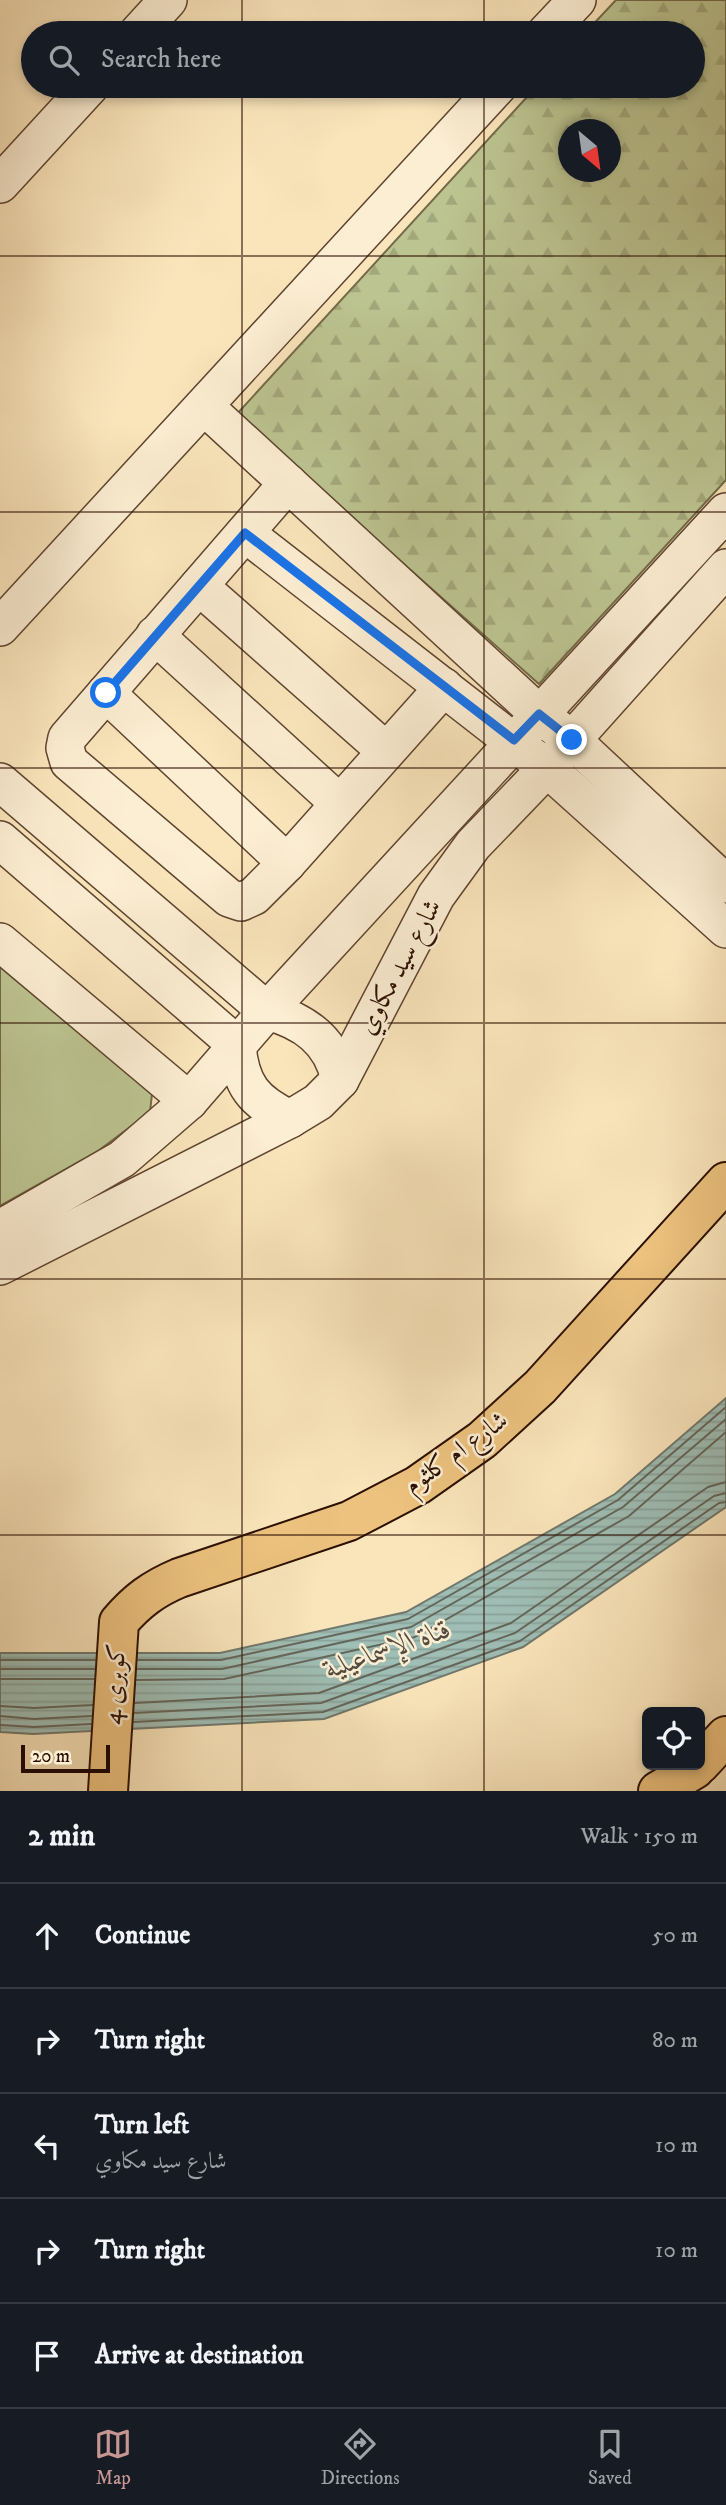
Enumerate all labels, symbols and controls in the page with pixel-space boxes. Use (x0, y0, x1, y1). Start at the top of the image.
search box (21, 21, 705, 98)
icon: search (45, 41, 83, 79)
text: Search here (101, 43, 221, 76)
north arrow (558, 119, 621, 182)
route start (90, 677, 121, 708)
route end (556, 724, 587, 755)
street label: شارع سيد مكاوي (351, 894, 453, 1042)
street label: شارع ام كلثوم (397, 1404, 518, 1506)
water label: قناة الإسماعيلية (317, 1611, 457, 1691)
street label: كوبرى 4 (96, 1642, 134, 1726)
map controls (642, 1707, 705, 1770)
button: locate (642, 1707, 705, 1770)
scale bar (21, 1742, 110, 1774)
text: 20 m (32, 1745, 70, 1768)
text: 2 min (28, 1818, 95, 1855)
text: Walk · 150 m (581, 1822, 698, 1851)
icon: ahead (28, 1917, 66, 1955)
text: Continue (95, 1919, 190, 1952)
text: 50 m (652, 1921, 698, 1950)
icon: right (28, 2022, 66, 2060)
text: Turn right (95, 2024, 205, 2057)
text: 80 m (652, 2026, 698, 2055)
text: Turn left (95, 2109, 189, 2142)
icon: left (28, 2127, 66, 2165)
text: 10 m (655, 2131, 698, 2160)
text: شارع سيد مكاوي (95, 2147, 226, 2176)
icon: right (28, 2232, 66, 2270)
text: Turn right (95, 2234, 205, 2267)
text: 10 m (655, 2236, 698, 2265)
icon: arrive (28, 2337, 66, 2375)
text: Arrive at destination (95, 2339, 304, 2372)
tab: Map (94, 2425, 132, 2490)
tab: Directions (321, 2425, 400, 2490)
tab: Saved (588, 2425, 632, 2490)

